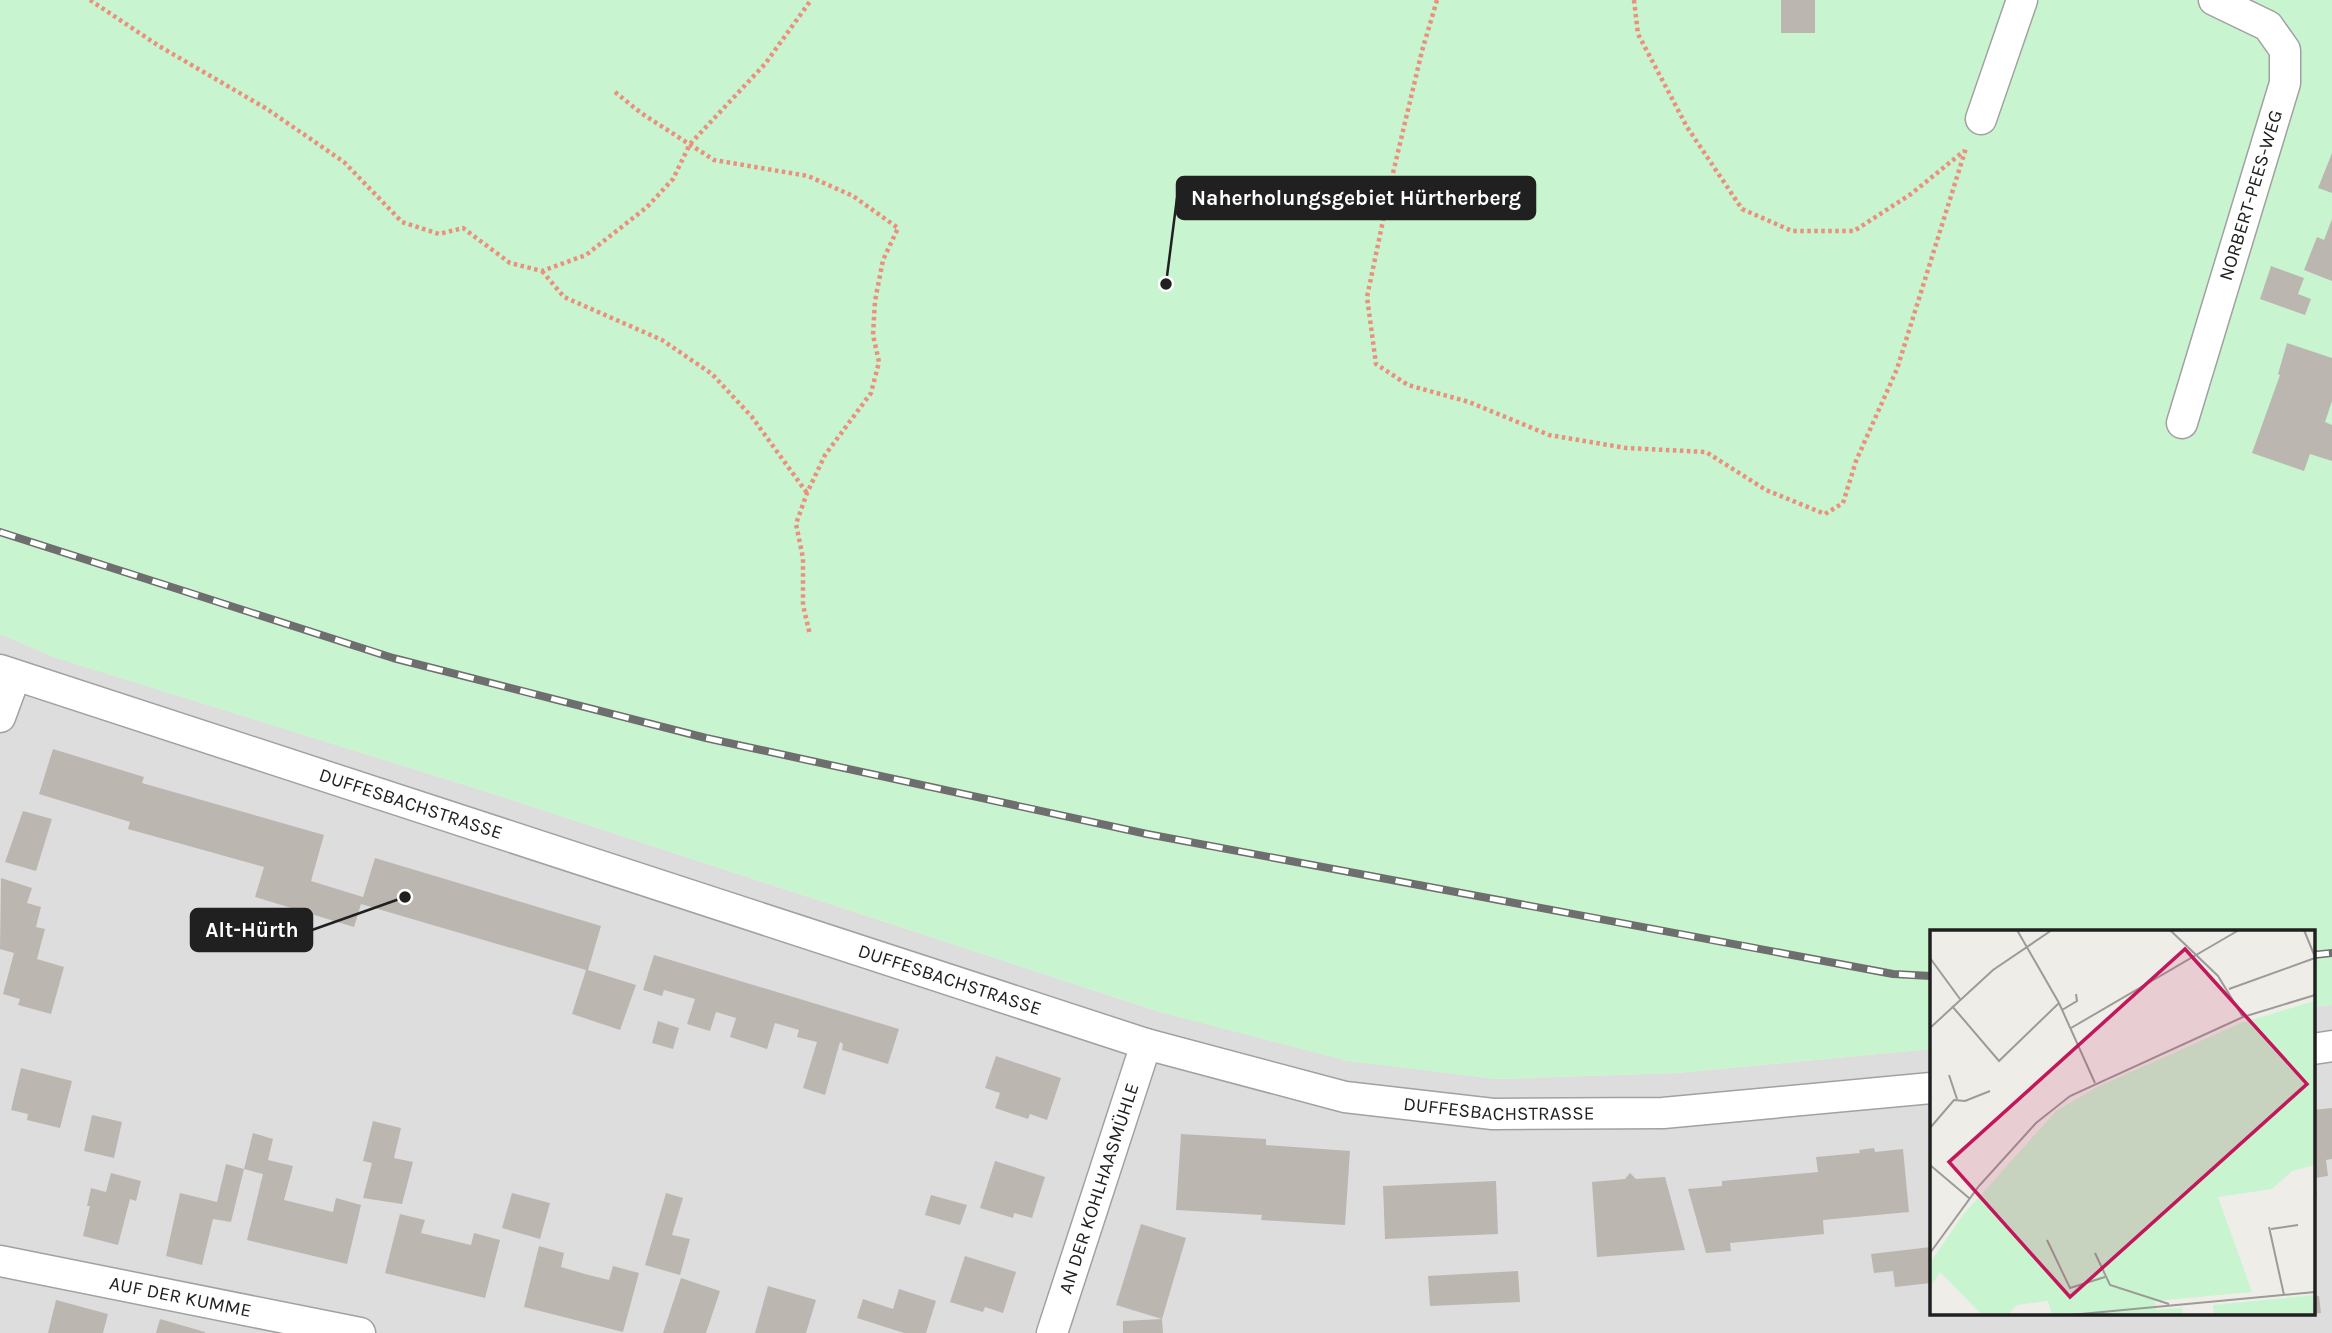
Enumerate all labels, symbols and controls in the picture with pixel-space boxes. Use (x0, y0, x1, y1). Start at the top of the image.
street label: NORBERT-PEES-WEG (2215, 107, 2287, 283)
callout: Naherholungsgebiet Hürtherberg (1177, 177, 1535, 219)
text: Naherholungsgebiet Hürtherberg (1191, 186, 1521, 210)
street label: DUFFESBACHSTRASSE (316, 764, 505, 844)
callout: Alt-Hürth (191, 909, 312, 951)
text: Alt-Hürth (205, 918, 299, 942)
inset map (1930, 930, 2314, 1316)
street label: DUFFESBACHSTRASSE (855, 940, 1044, 1020)
street label: AN DER KOHLHAASMÜHLE (1055, 1080, 1144, 1296)
street label: DUFFESBACHSTRASSE (1402, 1093, 1594, 1125)
street label: AUF DER KUMME (108, 1272, 253, 1322)

